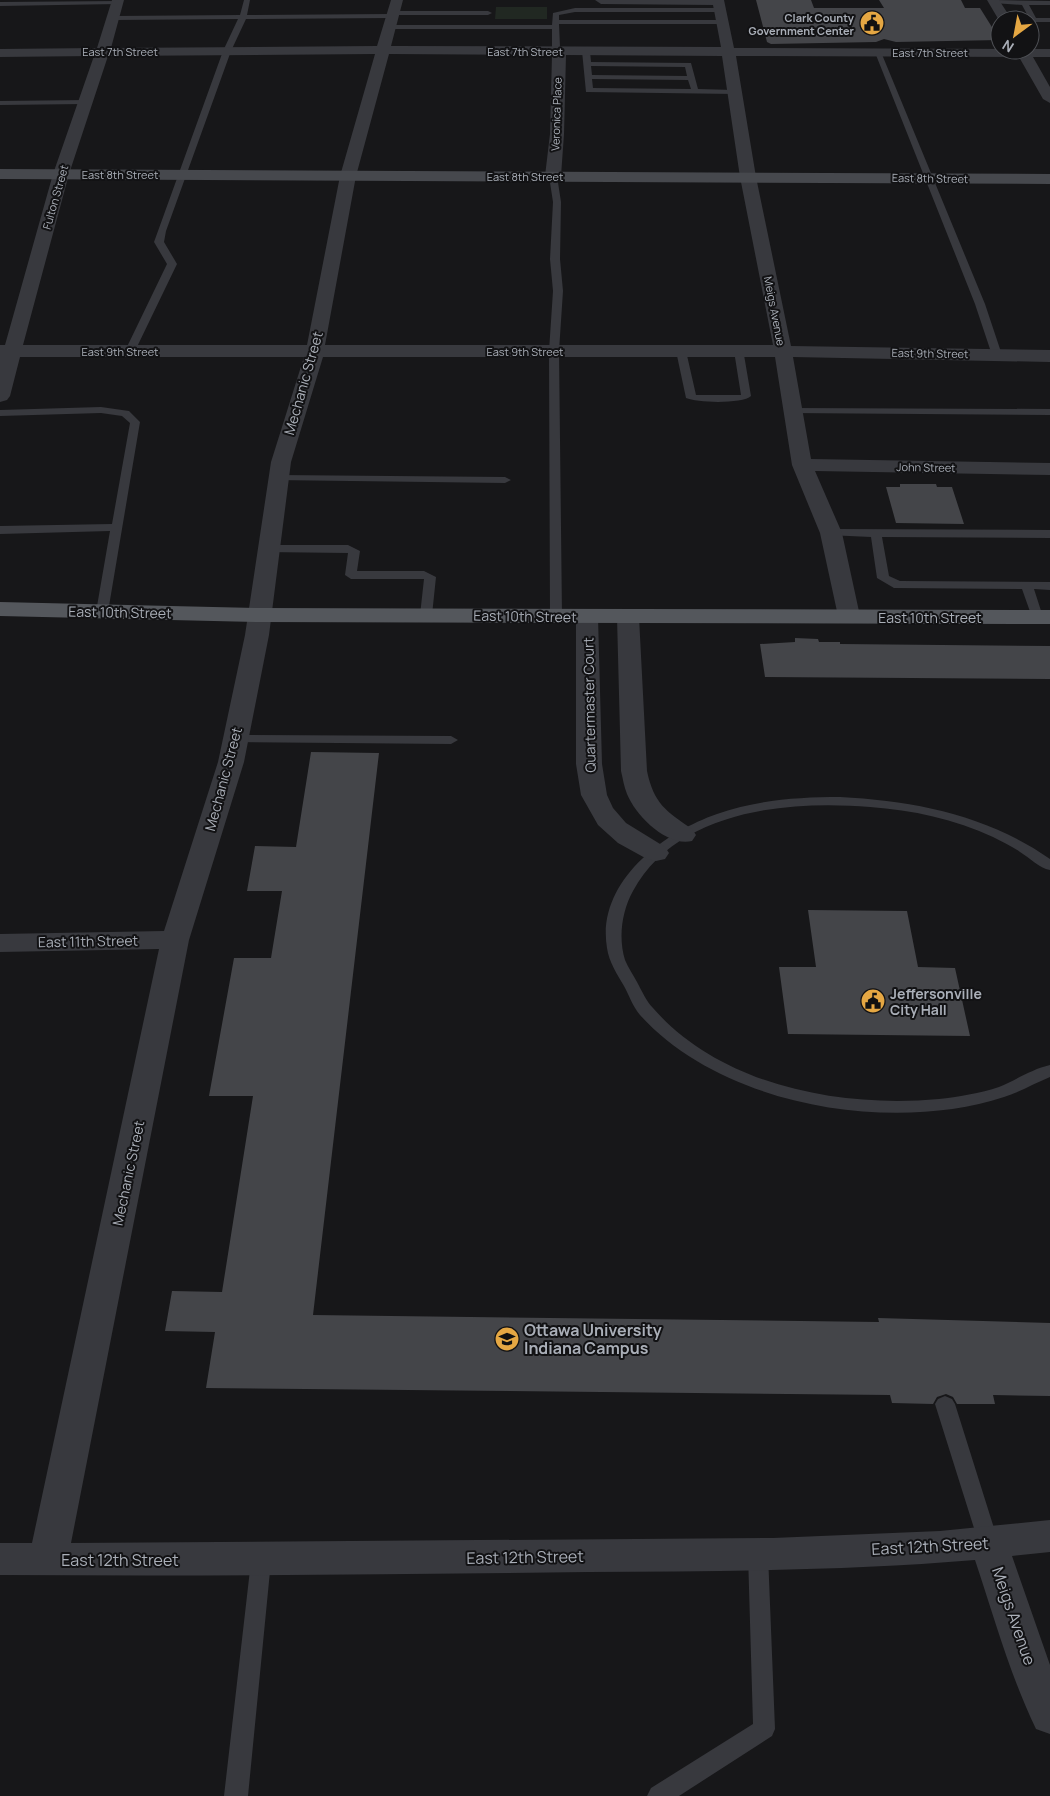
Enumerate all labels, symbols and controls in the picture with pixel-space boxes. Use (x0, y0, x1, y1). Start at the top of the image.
place label: Clark County Government Center (749, 10, 855, 38)
public building icon: Clark County Government Center (859, 10, 885, 36)
north arrow (990, 10, 1040, 60)
text: N (999, 36, 1017, 57)
street label: East 7th Street (82, 44, 158, 59)
street label: East 7th Street (487, 44, 563, 59)
street label: East 7th Street (892, 45, 968, 60)
street label: Veronica Place (547, 76, 565, 151)
street label: Fulton Street (39, 163, 71, 231)
street label: East 8th Street (82, 167, 158, 182)
street label: East 8th Street (487, 169, 563, 184)
street label: East 8th Street (892, 170, 968, 186)
street label: Meigs Avenue (761, 275, 789, 348)
street label: Mechanic Street (279, 329, 327, 437)
street label: East 9th Street (81, 344, 159, 359)
street label: East 9th Street (486, 344, 564, 359)
street label: East 9th Street (891, 345, 969, 361)
street label: John Street (896, 459, 956, 475)
street label: East 10th Street (68, 602, 172, 622)
street label: East 10th Street (473, 606, 577, 626)
street label: East 10th Street (878, 608, 982, 627)
street label: Quartermaster Court (578, 637, 600, 773)
street label: Mechanic Street (200, 724, 246, 833)
street label: East 11th Street (38, 931, 139, 951)
place label: Jeffersonville City Hall (890, 984, 982, 1019)
public building icon: Jeffersonville City Hall (860, 988, 886, 1014)
street label: Mechanic Street (108, 1118, 149, 1227)
place label: Ottawa University Indiana Campus (524, 1319, 662, 1359)
school or university icon: Ottawa University Indiana Campus (494, 1326, 520, 1352)
street label: East 12th Street (871, 1532, 989, 1560)
street label: East 12th Street (466, 1545, 584, 1569)
street label: East 12th Street (61, 1549, 179, 1571)
street label: Meigs Avenue (987, 1564, 1041, 1668)

